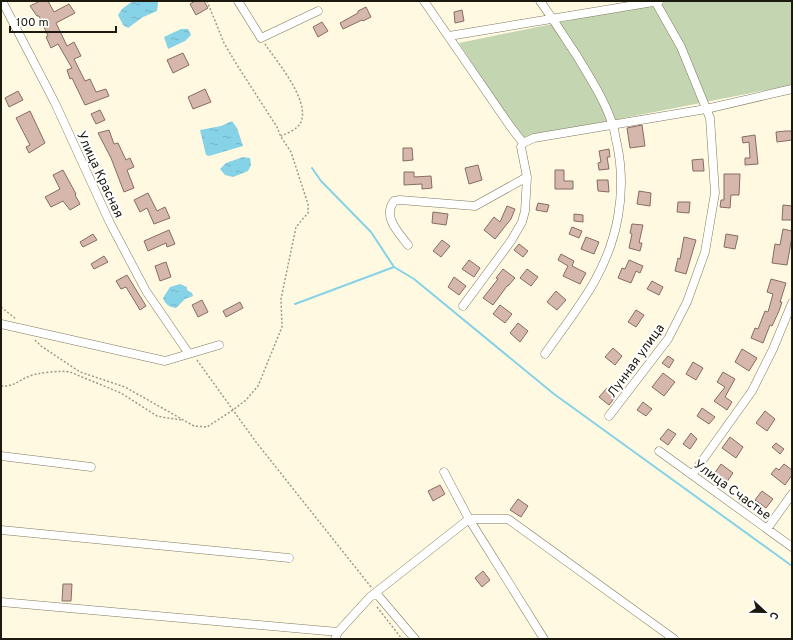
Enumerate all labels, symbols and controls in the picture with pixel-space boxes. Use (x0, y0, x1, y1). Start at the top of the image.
scale bar (10, 8, 116, 34)
text: 100 m (16, 15, 49, 31)
street label: Улица Красная (72, 129, 126, 221)
street label: Лунная улица (605, 321, 669, 401)
street label: Улица Счастье (690, 457, 774, 524)
north arrow (745, 592, 785, 632)
text: С (766, 609, 781, 621)

